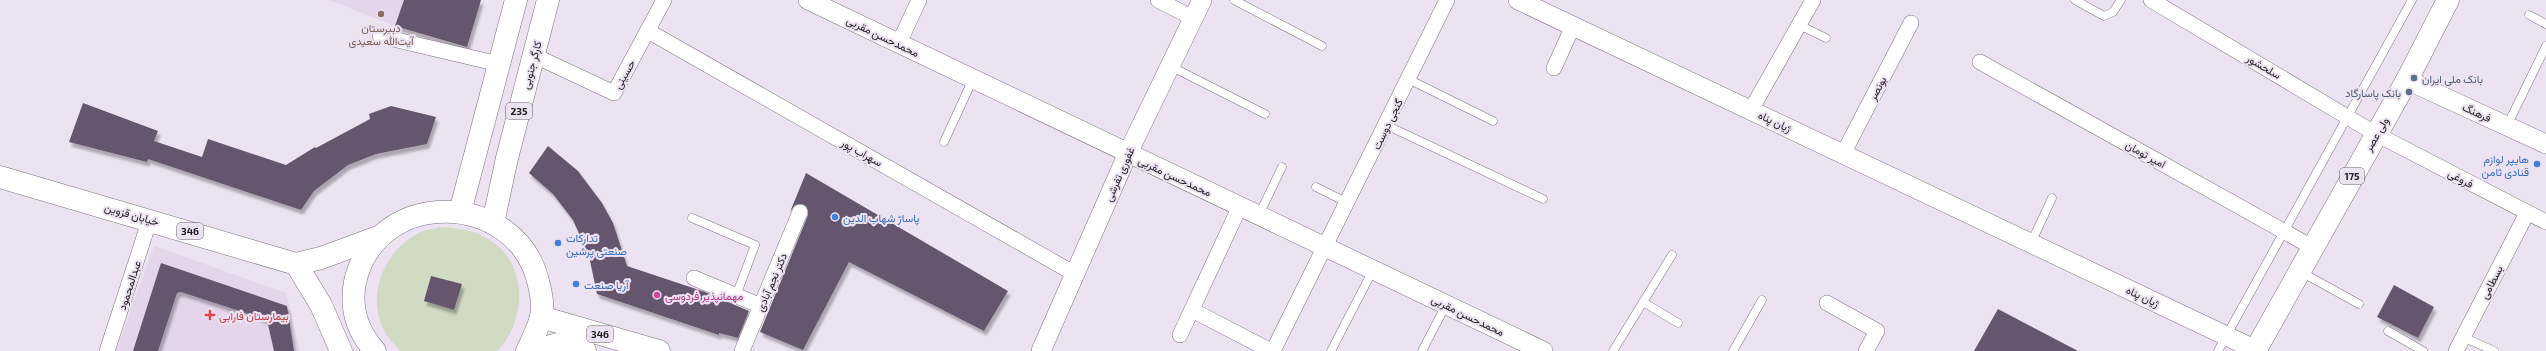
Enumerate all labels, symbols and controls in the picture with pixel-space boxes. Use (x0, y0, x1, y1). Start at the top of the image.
marker: دبیرستان آیت‌الله سعیدی (376, 9, 386, 19)
street label: محمدحسن مقربی (844, 13, 922, 60)
place label: دبیرستان آیت‌الله سعیدی (348, 21, 415, 48)
street label: کارگر جنوبی (518, 39, 545, 91)
street label: سلحشور (2243, 50, 2284, 82)
street label: حسینی (610, 57, 638, 91)
place label: بانک ملی ایران (2422, 72, 2483, 86)
marker: بانک ملی ایران (2409, 73, 2419, 83)
street label: بونصر (1865, 74, 1889, 103)
place label: بانک پاسارگاد (2345, 86, 2401, 101)
marker: بانک پاسارگاد (2404, 87, 2414, 97)
street label: گنجی دوست (1369, 96, 1406, 152)
street label: فرهنگ (2460, 100, 2493, 125)
road number: 235 (506, 103, 532, 119)
street label: ژیان پناه (1755, 108, 1794, 136)
street label: ولی عصر (2361, 115, 2392, 155)
street label: سهراب پور (837, 135, 885, 170)
street label: امیر تومان (2123, 138, 2168, 171)
street label: غفوری تفرشی (1101, 145, 1138, 204)
place label: هایپر لوازم قنادی ثامن (2482, 152, 2529, 179)
street label: محمدحسن مقربی (1136, 153, 1214, 200)
marker: هایپر لوازم قنادی ثامن (2532, 159, 2542, 169)
street label: فروغی (2446, 166, 2476, 191)
road number: 175 (2340, 168, 2364, 184)
street label: خیابان قزوین (103, 200, 161, 229)
place label: پاساژ شهاب الدین (843, 211, 920, 226)
marker: پاساژ شهاب الدین (830, 212, 840, 222)
road number: 346 (177, 223, 203, 239)
place label: تدارکات صنعتی پرشین (566, 231, 627, 259)
marker: تدارکات صنعتی پرشین (553, 238, 563, 248)
street label: دکتر نجم آبادی (753, 251, 791, 314)
street label: عبدالمحمود (115, 258, 144, 312)
street label: بسطامی (2477, 263, 2506, 301)
place label: آریا صنعت (584, 278, 630, 292)
marker: آریا صنعت (571, 279, 581, 289)
street label: ژیان پناه (2123, 283, 2162, 311)
place label: مهمانپذیر فردوسی (665, 289, 744, 304)
marker: مهمانپذیر فردوسی (652, 290, 662, 300)
street label: محمدحسن مقربی (1429, 292, 1507, 339)
marker: بیمارستان فارابی (204, 309, 216, 321)
place label: بیمارستان فارابی (219, 309, 289, 323)
road number: 346 (587, 326, 613, 342)

